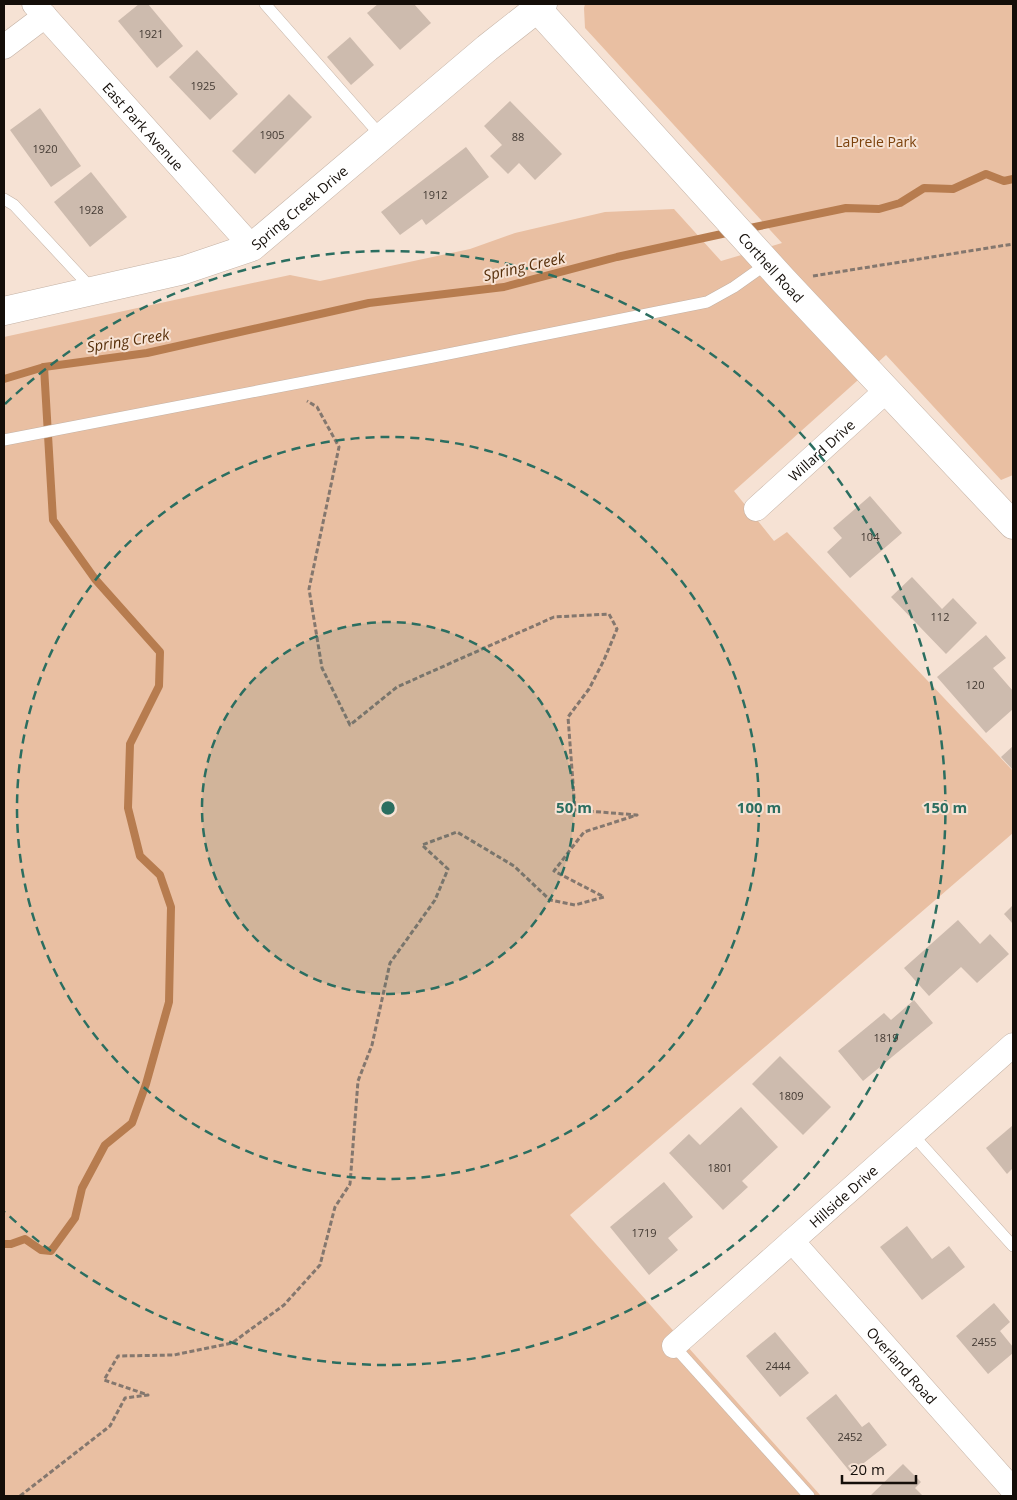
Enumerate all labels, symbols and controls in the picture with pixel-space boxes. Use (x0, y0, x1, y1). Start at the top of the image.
house number: 1921 (138, 26, 164, 41)
street label: East Park Avenue (99, 78, 188, 174)
house number: 1925 (190, 78, 216, 93)
house number: 1905 (259, 127, 285, 142)
house number: 88 (512, 129, 524, 144)
park label: LaPrele Park (835, 132, 917, 151)
house number: 1920 (32, 141, 58, 156)
street label: Spring Creek Drive (247, 161, 351, 254)
house number: 1912 (422, 187, 448, 202)
house number: 1928 (78, 202, 104, 217)
street label: Corthell Road (735, 228, 808, 306)
water label: Spring Creek (481, 247, 567, 285)
water label: Spring Creek (85, 324, 171, 356)
street label: Willard Drive (784, 415, 859, 485)
house number: 104 (861, 529, 880, 544)
house number: 112 (931, 609, 949, 624)
house number: 120 (966, 677, 984, 692)
text: 50 m (556, 797, 592, 817)
text: 100 m (737, 797, 781, 817)
text: 150 m (923, 797, 967, 817)
centre of rings (379, 799, 397, 817)
house number: 1819 (873, 1030, 899, 1045)
house number: 1809 (778, 1088, 804, 1103)
house number: 1801 (707, 1160, 733, 1175)
street label: Hillside Drive (805, 1160, 881, 1231)
house number: 1719 (631, 1225, 657, 1240)
street label: Overland Road (863, 1323, 942, 1408)
house number: 2455 (971, 1334, 997, 1349)
house number: 2444 (765, 1358, 791, 1373)
house number: 2452 (837, 1429, 863, 1444)
scale bar (842, 1452, 916, 1484)
text: 20 m (850, 1459, 885, 1479)

